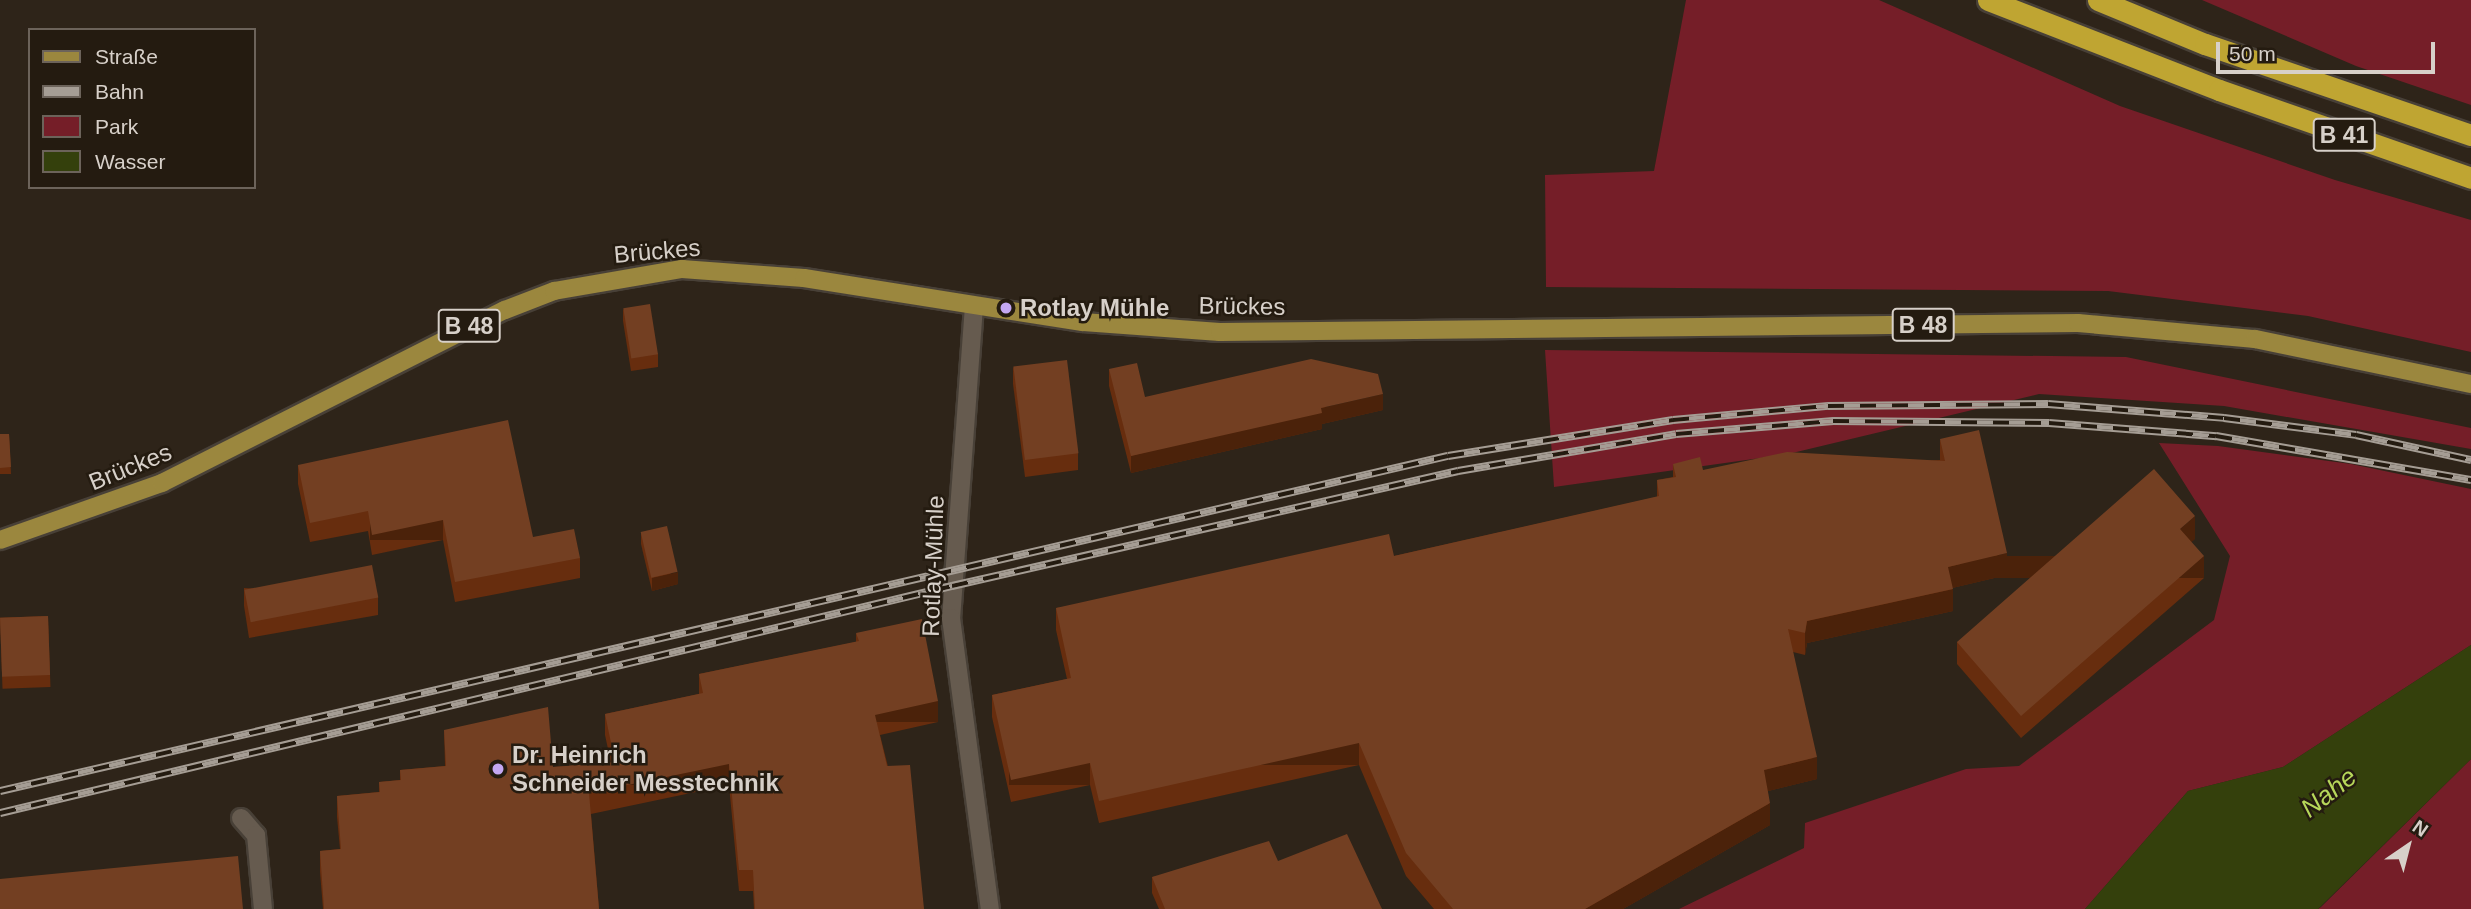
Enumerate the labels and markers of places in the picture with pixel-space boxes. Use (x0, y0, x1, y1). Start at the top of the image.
place label: Rotlay Mühle (1020, 294, 1169, 322)
marker: Rotlay Mühle (998, 300, 1014, 316)
place label: Dr. Heinrich Schneider Messtechnik (512, 741, 779, 797)
marker: Dr. Heinrich Schneider Messtechnik (490, 761, 506, 777)

